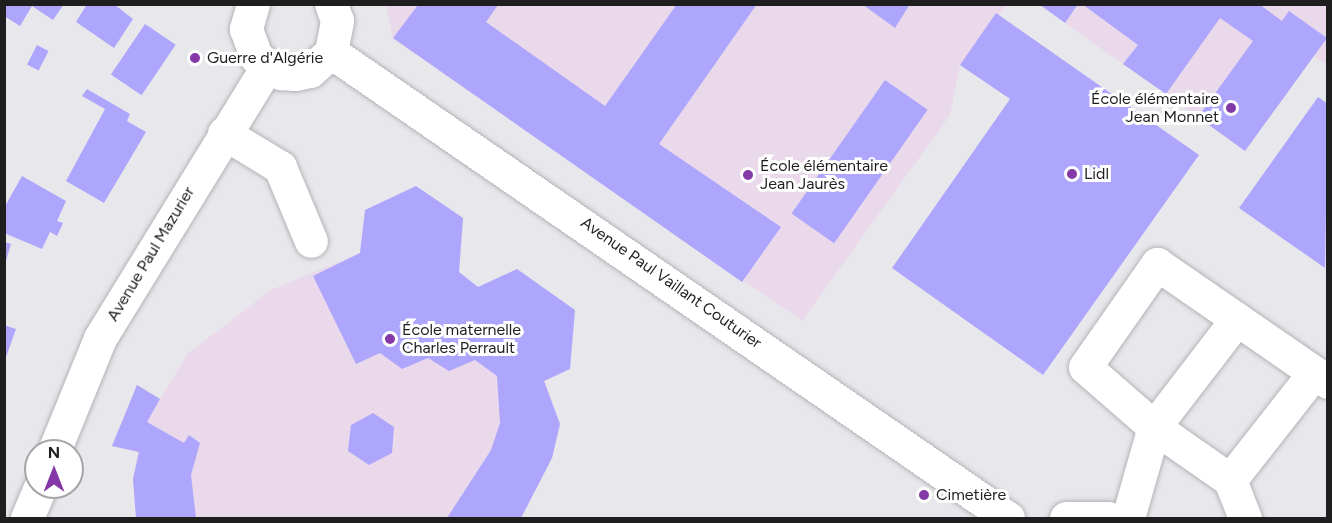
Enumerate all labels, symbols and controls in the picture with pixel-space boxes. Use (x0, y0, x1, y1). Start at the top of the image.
place label: Guerre d'Algérie (207, 48, 323, 68)
marker: Guerre d'Algérie (188, 51, 202, 65)
place label: École élémentaire Jean Monnet (1091, 89, 1219, 127)
marker: École élémentaire Jean Monnet (1224, 101, 1238, 115)
place label: École élémentaire Jean Jaurès (760, 156, 888, 194)
place label: Lidl (1084, 164, 1109, 184)
marker: Lidl (1065, 167, 1079, 181)
marker: École élémentaire Jean Jaurès (741, 168, 755, 182)
street label: Avenue Paul Mazurier (103, 183, 199, 325)
street label: Avenue Paul Vaillant Couturier (577, 213, 765, 353)
place label: École maternelle Charles Perrault (402, 320, 521, 358)
marker: École maternelle Charles Perrault (383, 332, 397, 346)
north arrow (24, 439, 84, 499)
text: N (48, 443, 60, 462)
place label: Cimetière (936, 485, 1006, 505)
marker: Cimetière (917, 488, 931, 502)

